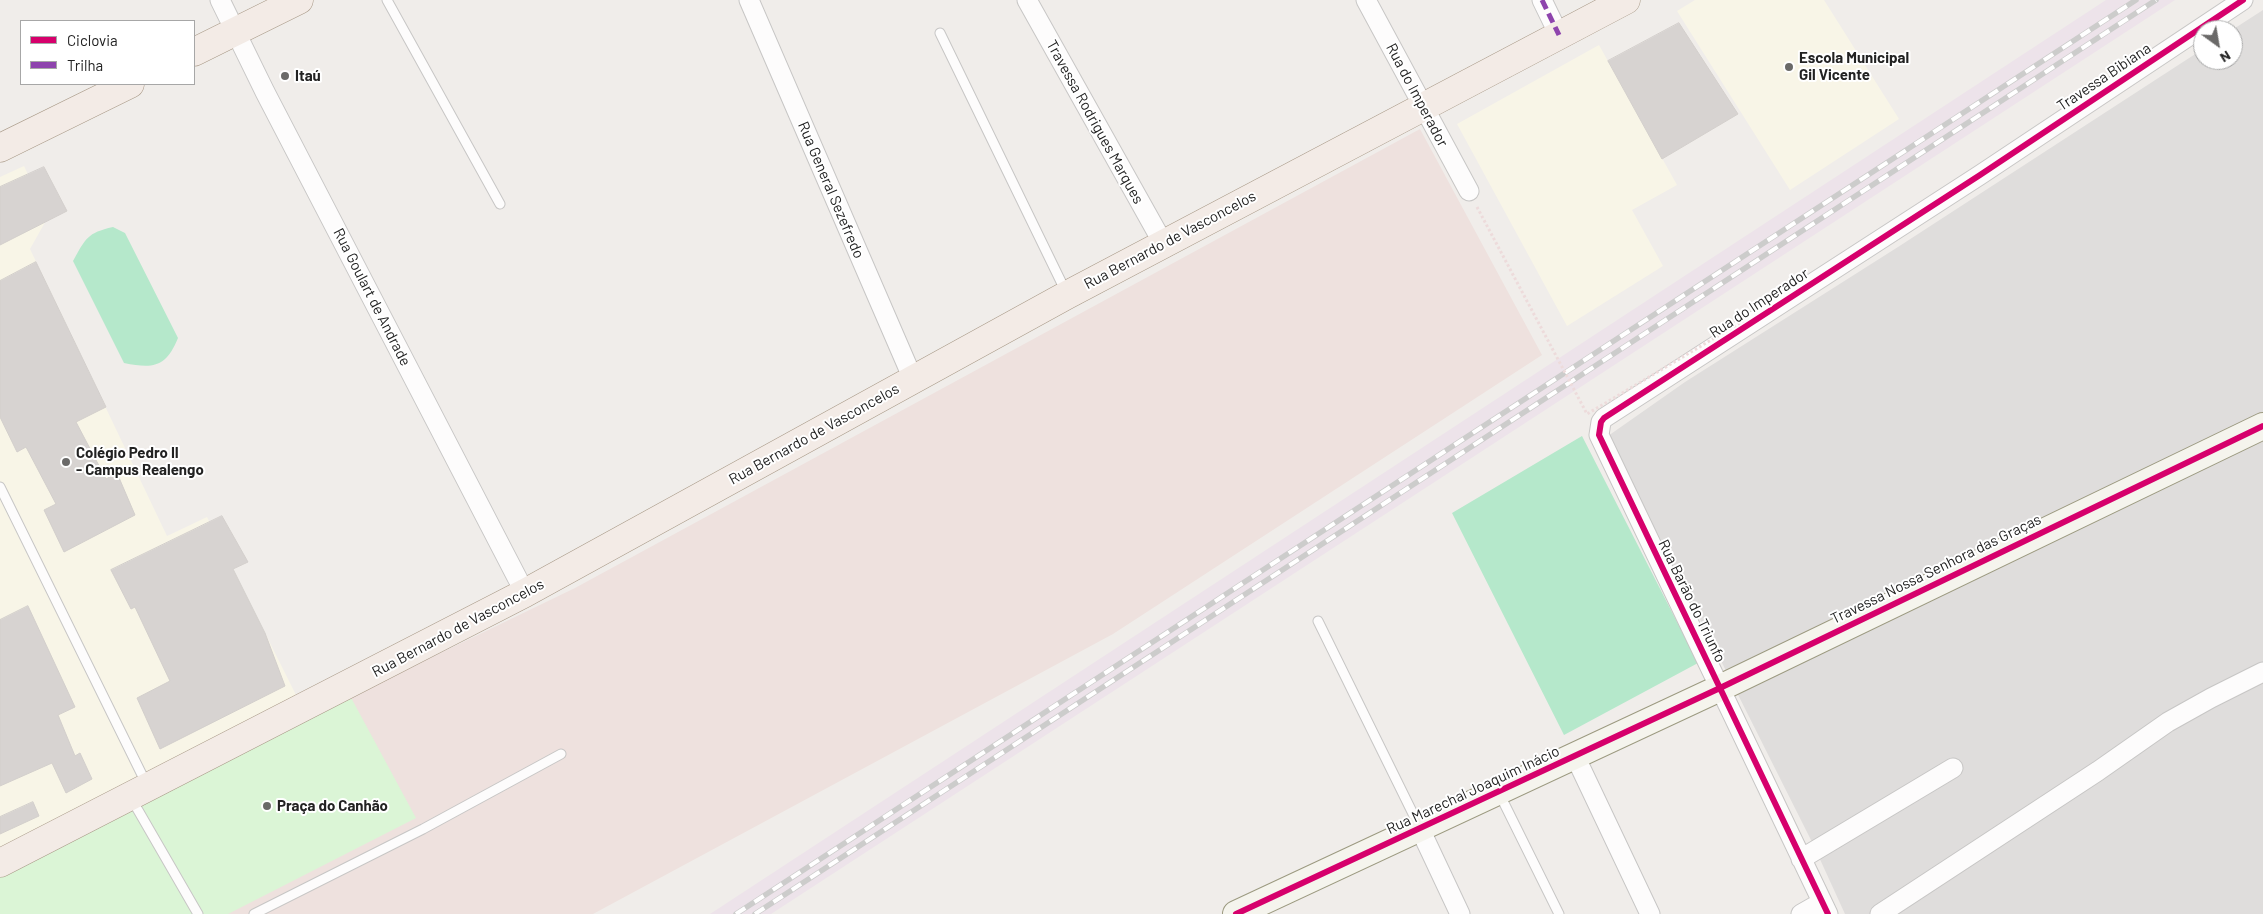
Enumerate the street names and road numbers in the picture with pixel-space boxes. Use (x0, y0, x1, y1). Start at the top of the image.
street label: Travessa Rodrigues Marques (1042, 37, 1148, 207)
street label: Travessa Bibiana (2054, 39, 2154, 115)
street label: Rua do Imperador (1382, 40, 1452, 150)
street label: Rua General Sezefredo (794, 119, 868, 261)
street label: Rua Bernardo de Vasconcelos (1081, 187, 1259, 293)
street label: Rua Goulart de Andrade (329, 225, 415, 369)
street label: Rua do Imperador (1706, 264, 1812, 342)
street label: Rua Bernardo de Vasconcelos (726, 380, 902, 488)
street label: Travessa Nossa Senhora das Graças (1828, 510, 2044, 628)
street label: Rua Barão do Triunfo (1654, 537, 1730, 665)
street label: Rua Bernardo de Vasconcelos (369, 575, 547, 681)
street label: Rua Marechal Joaquim Inácio (1384, 742, 1562, 838)

